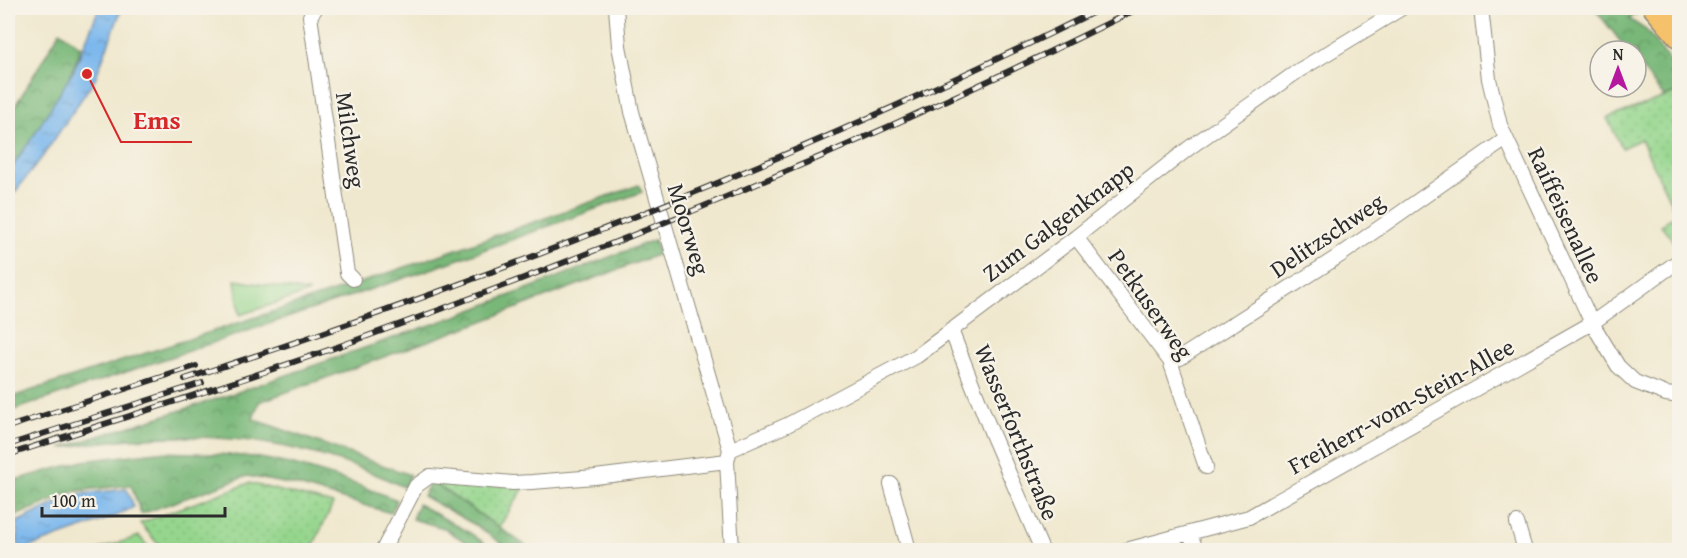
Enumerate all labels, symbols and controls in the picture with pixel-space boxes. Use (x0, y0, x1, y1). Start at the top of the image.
north arrow (1588, 39, 1648, 99)
text: N (1613, 42, 1624, 66)
street label: Milchweg (327, 90, 375, 190)
callout: Ems (121, 98, 192, 142)
text: Ems (133, 100, 181, 139)
street label: Raiffeisenallee (1519, 141, 1613, 289)
street label: Zum Galgenknapp (975, 152, 1141, 290)
street label: Moorweg (659, 179, 719, 279)
street label: Delitzschweg (1263, 184, 1391, 286)
street label: Petkuserweg (1100, 241, 1202, 367)
street label: Freiherr-vom-Stein-Allee (1281, 329, 1521, 483)
street label: Wasserforthstraße (966, 339, 1068, 525)
scale bar (42, 480, 225, 518)
text: 100 m (51, 487, 96, 514)

